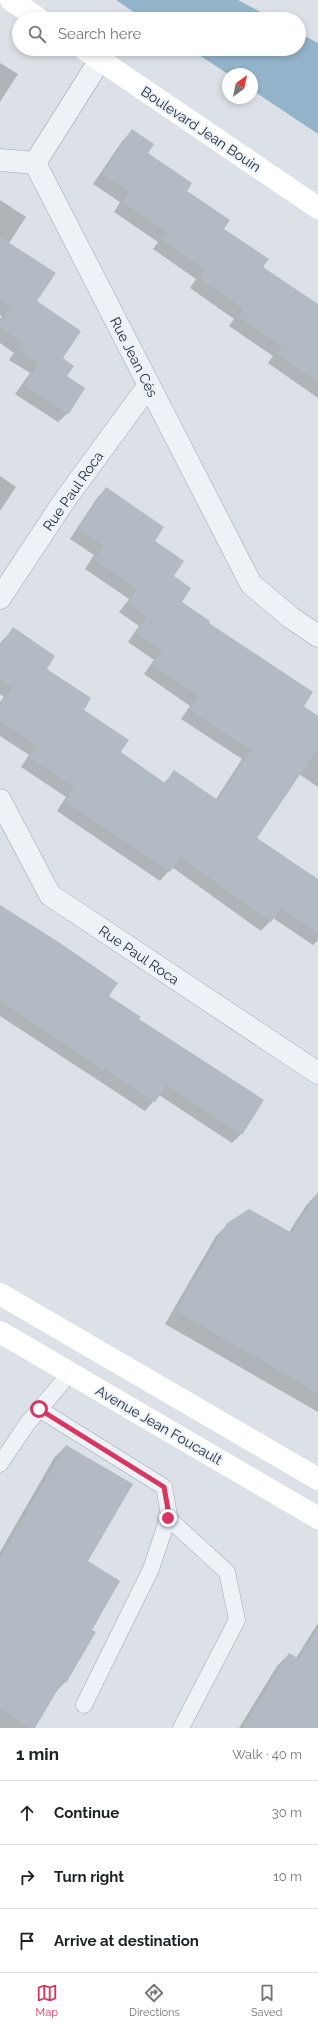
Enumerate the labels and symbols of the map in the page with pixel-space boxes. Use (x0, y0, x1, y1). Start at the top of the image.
north arrow (222, 68, 258, 104)
street label: Boulevard Jean Bouin (138, 83, 264, 175)
street label: Rue Jean Cés (107, 314, 161, 400)
street label: Rue Paul Roca (40, 448, 106, 534)
street label: Rue Paul Roca (96, 922, 182, 988)
street label: Avenue Jean Foucault (93, 1382, 225, 1468)
route start (30, 1400, 48, 1418)
route end (159, 1509, 177, 1527)

